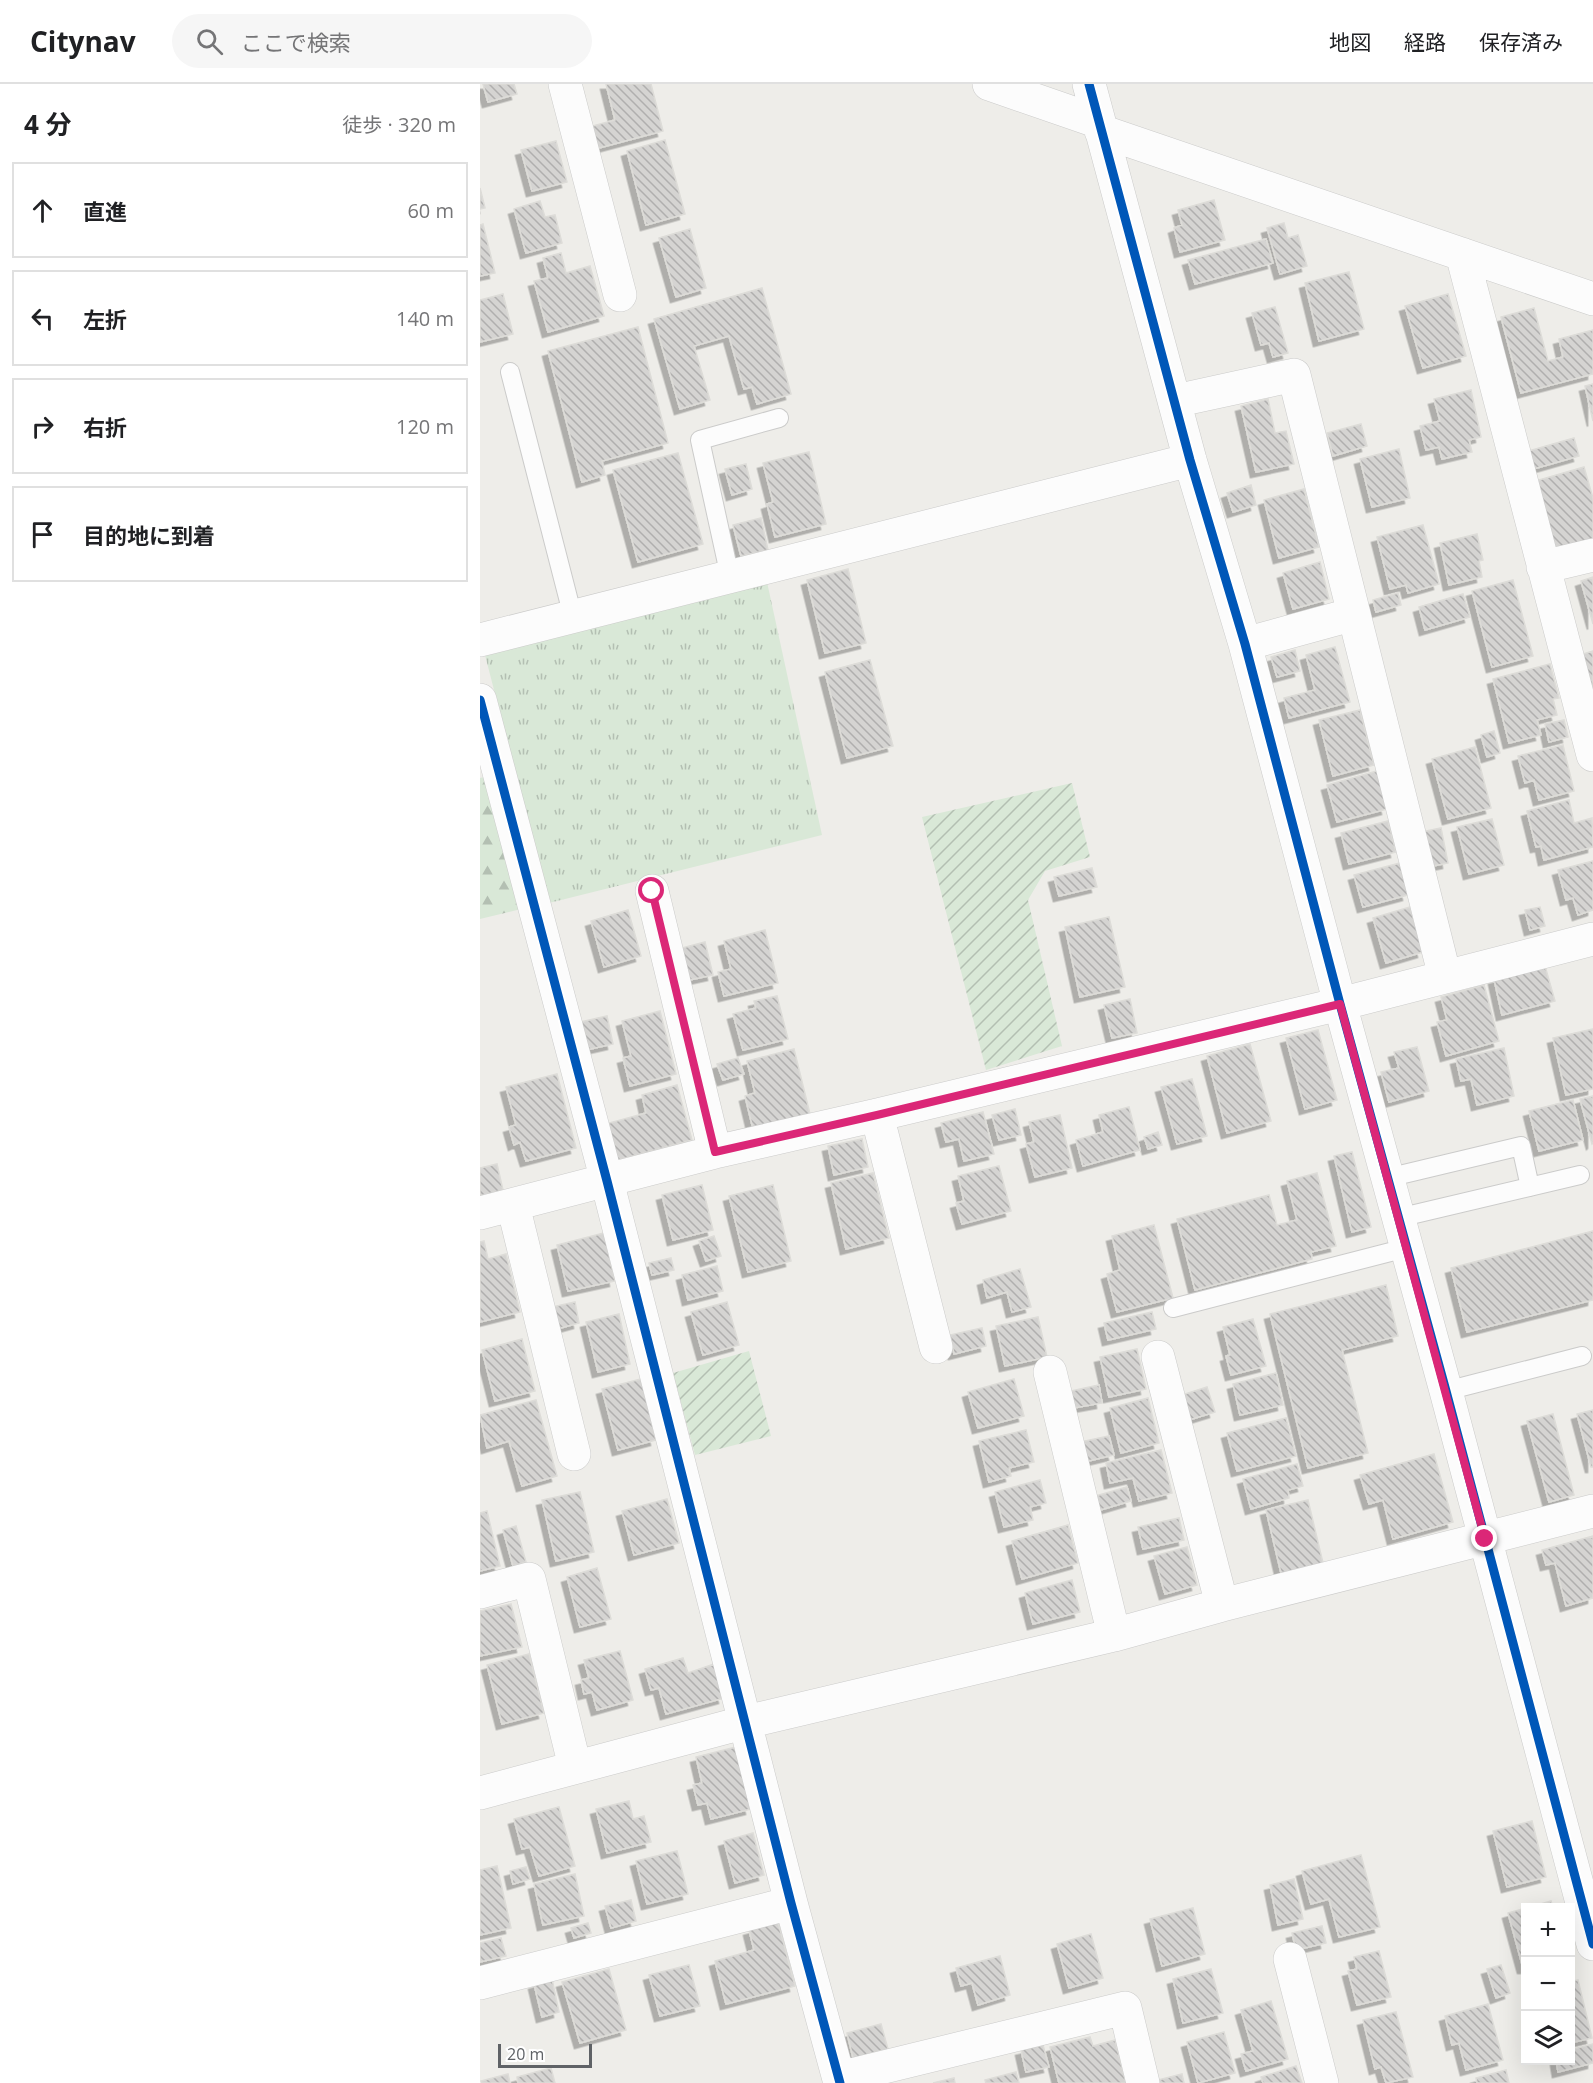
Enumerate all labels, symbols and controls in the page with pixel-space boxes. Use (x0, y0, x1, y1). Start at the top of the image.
search box (172, 14, 592, 68)
text: Citynav (30, 22, 136, 60)
icon: search (193, 25, 226, 58)
text: ここで検索 (241, 27, 351, 57)
text: 地図 (1329, 28, 1371, 56)
text: 経路 (1404, 28, 1446, 56)
text: 保存済み (1479, 28, 1563, 56)
text: 4 分 (24, 106, 72, 142)
text: 徒歩 · 320 m (342, 111, 456, 138)
icon: ahead (26, 194, 59, 227)
text: 直進 (83, 196, 127, 226)
text: 60 m (407, 197, 454, 224)
icon: left (26, 302, 59, 335)
text: 左折 (83, 304, 127, 334)
text: 140 m (396, 305, 454, 332)
icon: right (26, 410, 59, 443)
text: 右折 (83, 412, 127, 442)
text: 120 m (396, 413, 454, 440)
icon: arrive (26, 518, 59, 551)
text: 目的地に到着 (83, 520, 215, 550)
route start (638, 877, 664, 903)
route end (1471, 1525, 1497, 1551)
map controls (1521, 1903, 1575, 2065)
button: + (1521, 1903, 1575, 1957)
button: − (1521, 1957, 1575, 2011)
button: layers (1521, 2011, 1575, 2065)
scale bar (498, 2041, 592, 2068)
text: 20 m (507, 2043, 544, 2065)

